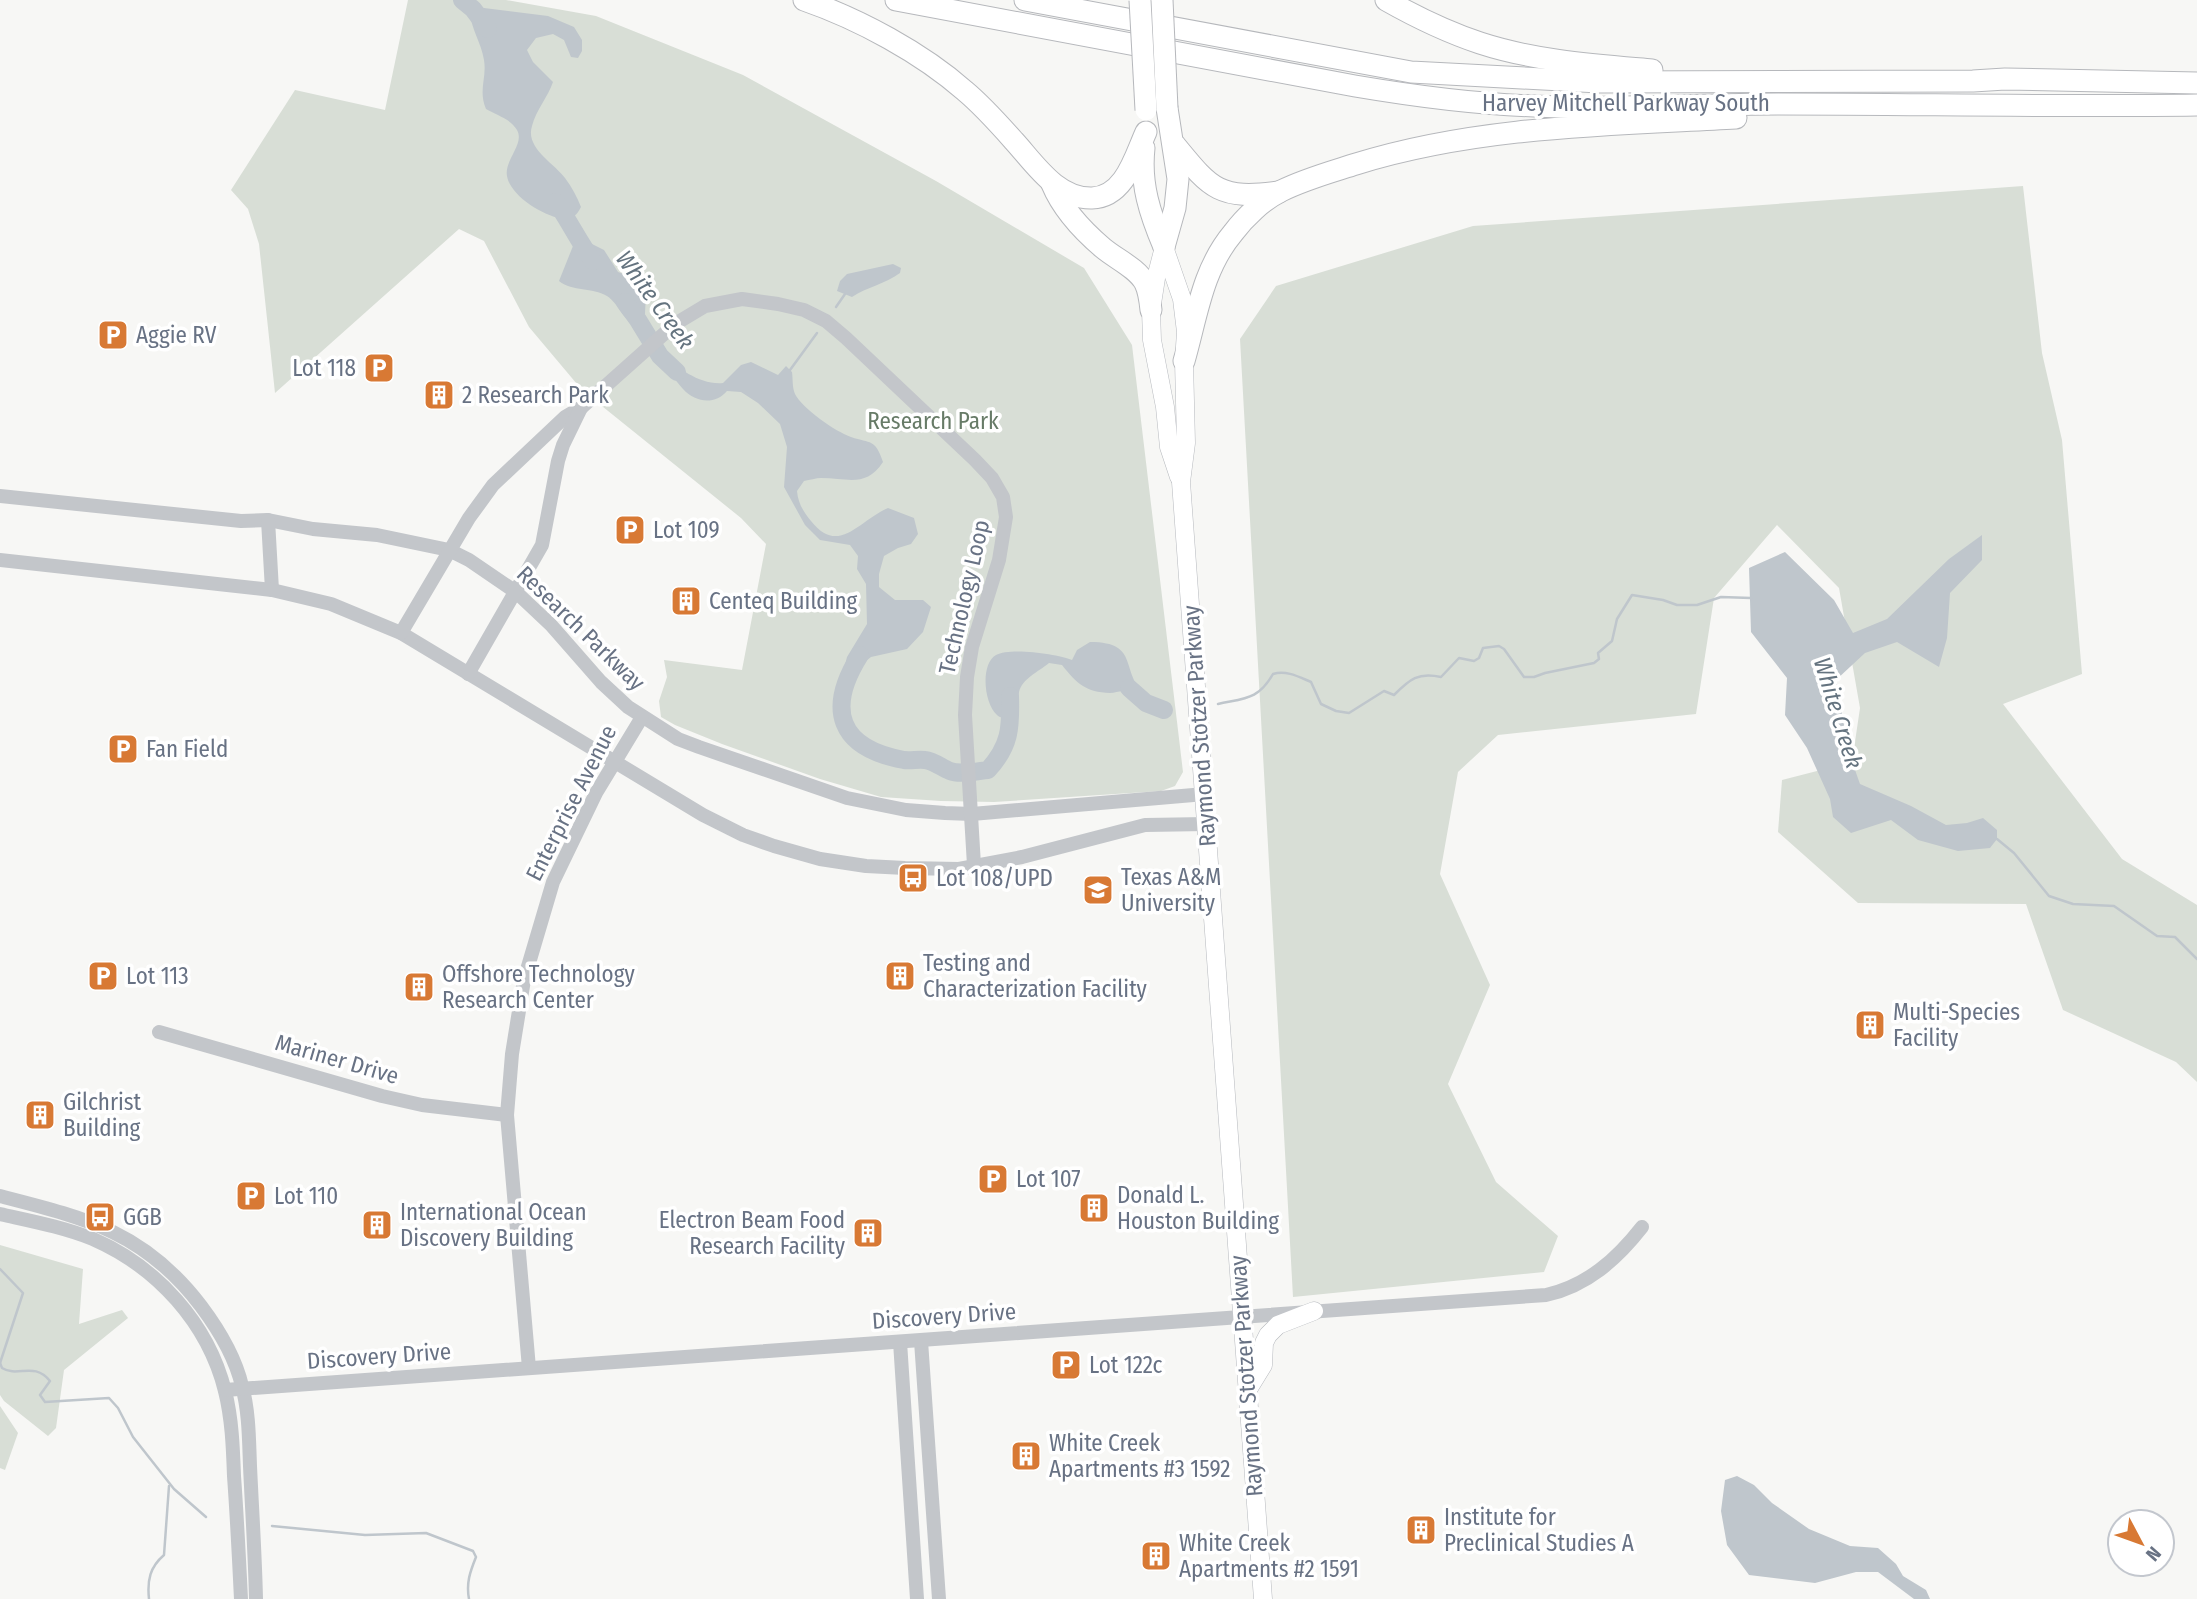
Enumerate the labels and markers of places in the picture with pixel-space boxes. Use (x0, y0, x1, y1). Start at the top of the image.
parking icon: Aggie RV (96, 318, 130, 352)
place label: Aggie RV (136, 321, 217, 349)
parking icon: Lot 118 (362, 351, 396, 385)
place label: Lot 118 (292, 354, 356, 382)
building icon: 2 Research Park (422, 378, 456, 412)
place label: 2 Research Park (462, 381, 609, 409)
parking icon: Lot 109 (613, 513, 647, 547)
place label: Lot 109 (653, 516, 720, 544)
building icon: Centeq Building (669, 584, 703, 618)
place label: Centeq Building (709, 587, 858, 615)
parking icon: Fan Field (106, 732, 140, 766)
place label: Fan Field (146, 735, 228, 763)
bus stop icon: Lot 108/UPD (896, 861, 930, 895)
place label: Texas A&M University (1121, 863, 1221, 917)
place label: Lot 108/UPD (936, 864, 1053, 892)
school or university icon: Texas A&M University (1081, 873, 1115, 907)
place label: Testing and Characterization Facility (923, 949, 1148, 1003)
parking icon: Lot 113 (86, 959, 120, 993)
building icon: Testing and Characterization Facility (883, 959, 917, 993)
place label: Offshore Technology Research Center (442, 960, 635, 1014)
place label: Lot 113 (126, 962, 189, 990)
building icon: Offshore Technology Research Center (402, 970, 436, 1004)
place label: Multi-Species Facility (1893, 998, 2020, 1052)
building icon: Multi-Species Facility (1853, 1008, 1887, 1042)
place label: Gilchrist Building (63, 1088, 142, 1142)
building icon: Gilchrist Building (23, 1098, 57, 1132)
parking icon: Lot 107 (976, 1162, 1010, 1196)
place label: Lot 107 (1016, 1165, 1081, 1193)
parking icon: Lot 110 (234, 1179, 268, 1213)
place label: Donald L. Houston Building (1117, 1181, 1279, 1235)
place label: Lot 110 (274, 1182, 338, 1210)
building icon: Donald L. Houston Building (1077, 1191, 1111, 1225)
place label: International Ocean Discovery Building (400, 1198, 587, 1252)
bus stop icon: GGB (83, 1200, 117, 1234)
place label: GGB (123, 1203, 162, 1231)
place label: Electron Beam Food Research Facility (659, 1206, 846, 1260)
building icon: International Ocean Discovery Building (360, 1208, 394, 1242)
building icon: Electron Beam Food Research Facility (851, 1216, 885, 1250)
parking icon: Lot 122c (1049, 1348, 1083, 1382)
place label: Lot 122c (1089, 1351, 1163, 1379)
place label: White Creek Apartments #3 1592 (1049, 1429, 1230, 1483)
building icon: White Creek Apartments #3 1592 (1009, 1439, 1043, 1473)
place label: Institute for Preclinical Studies A (1444, 1503, 1634, 1557)
building icon: Institute for Preclinical Studies A (1404, 1513, 1438, 1547)
place label: White Creek Apartments #2 1591 (1179, 1529, 1359, 1583)
building icon: White Creek Apartments #2 1591 (1139, 1539, 1173, 1573)

